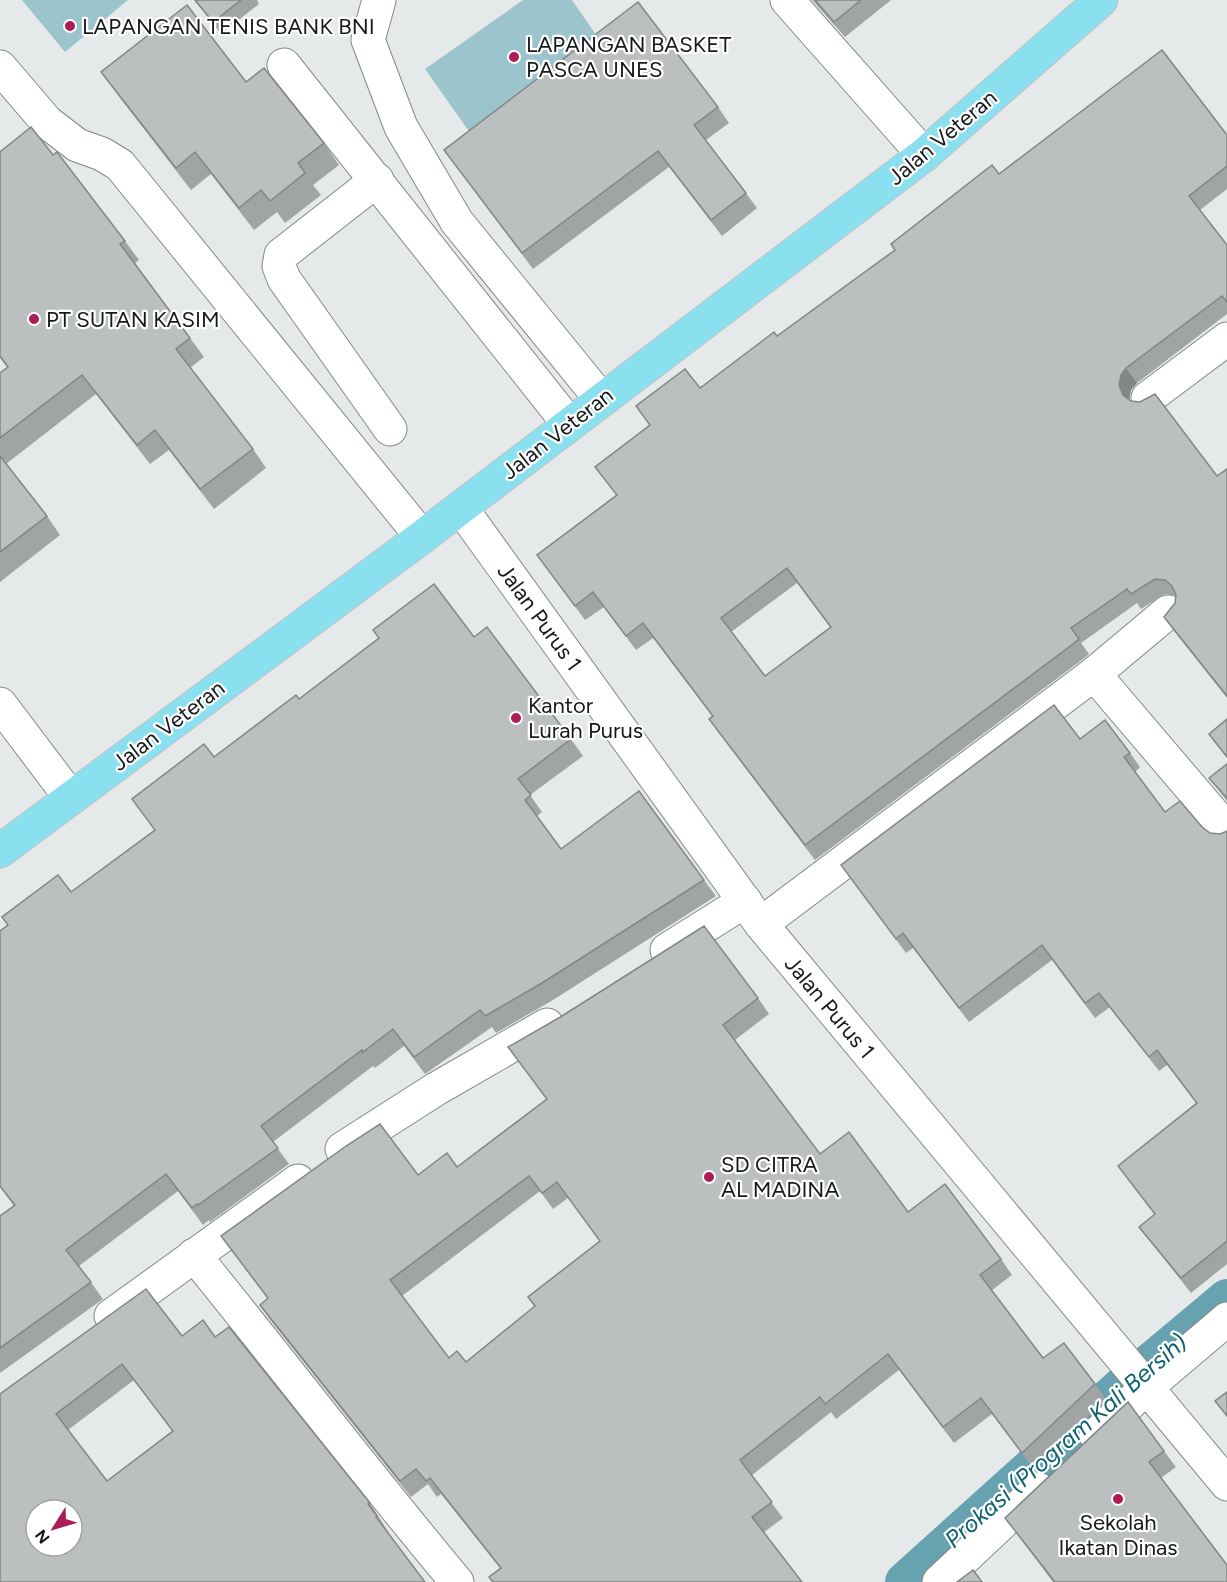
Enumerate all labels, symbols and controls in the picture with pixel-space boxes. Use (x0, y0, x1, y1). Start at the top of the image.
place label: LAPANGAN TENIS BANK BNI (82, 13, 375, 40)
marker: LAPANGAN TENIS BANK BNI (63, 19, 77, 33)
place label: LAPANGAN BASKET PASCA UNES (526, 31, 731, 83)
marker: LAPANGAN BASKET PASCA UNES (507, 50, 521, 64)
street label: Jalan Veteran (882, 84, 1002, 191)
place label: PT SUTAN KASIM (46, 306, 220, 333)
marker: PT SUTAN KASIM (27, 312, 41, 326)
street label: Jalan Veteran (496, 382, 618, 485)
street label: Jalan Purus 1 (492, 558, 587, 676)
street label: Jalan Veteran (107, 674, 230, 776)
place label: Kantor Lurah Purus (528, 692, 643, 744)
marker: Kantor Lurah Purus (509, 711, 523, 725)
street label: Jalan Purus 1 (779, 950, 880, 1064)
place label: SD CITRA AL MADINA (721, 1151, 839, 1203)
marker: SD CITRA AL MADINA (702, 1170, 716, 1184)
water label: Prokasi (Program Kali Bersih) (939, 1328, 1193, 1554)
marker: Sekolah Ikatan Dinas (1111, 1492, 1125, 1506)
north arrow (24, 1498, 84, 1558)
place label: Sekolah Ikatan Dinas (1059, 1509, 1177, 1561)
text: N (31, 1526, 54, 1547)

